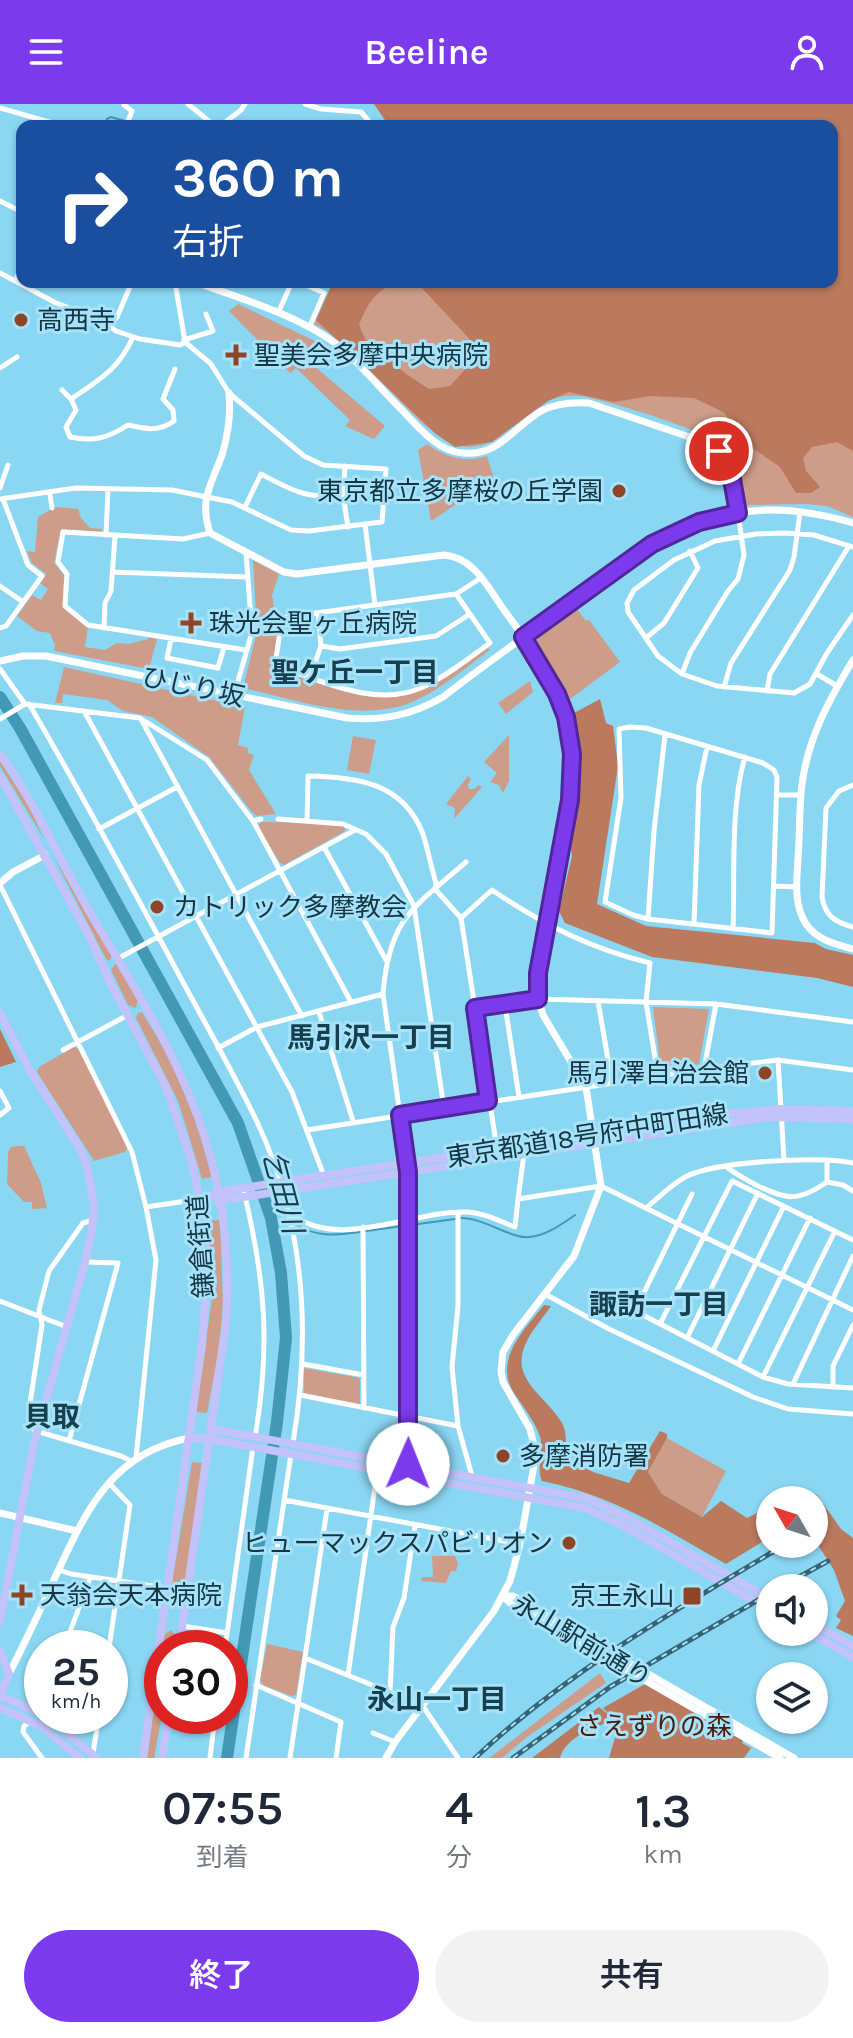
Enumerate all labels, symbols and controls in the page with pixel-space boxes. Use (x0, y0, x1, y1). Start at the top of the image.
icon: menu (24, 30, 68, 74)
icon: person (785, 30, 829, 74)
text: Beeline (364, 31, 489, 73)
text: 360 m (172, 145, 344, 210)
icon: right (40, 152, 144, 256)
text: 右折 (172, 221, 244, 263)
place label: 高西寺 (37, 305, 115, 336)
marker: 高西寺 (12, 311, 30, 329)
place label: 聖美会多摩中央病院 (254, 340, 488, 371)
marker: 聖美会多摩中央病院 (225, 344, 247, 366)
pin (685, 417, 753, 485)
icon: arrive (697, 429, 741, 473)
place label: 東京都立多摩桜の丘学園 (317, 476, 603, 507)
marker: 東京都立多摩桜の丘学園 (610, 482, 628, 500)
place label: 珠光会聖ヶ丘病院 (209, 608, 417, 639)
marker: 珠光会聖ヶ丘病院 (180, 612, 202, 634)
district label: 聖ケ丘一丁目 (271, 656, 439, 689)
street label: ひじり坂 (139, 661, 247, 713)
place label: カトリック多摩教会 (173, 892, 407, 923)
marker: カトリック多摩教会 (148, 898, 166, 916)
district label: 馬引沢一丁目 (287, 1021, 455, 1054)
place label: 馬引澤自治会館 (567, 1058, 749, 1089)
marker: 馬引澤自治会館 (756, 1064, 774, 1082)
street label: 東京都道18号府中町田線 (444, 1098, 730, 1174)
water label: 乞田川 (256, 1147, 311, 1240)
street label: 鎌倉街道 (182, 1193, 220, 1299)
district label: 諏訪一丁目 (589, 1288, 729, 1321)
district label: 貝取 (24, 1400, 80, 1433)
position arrow (366, 1422, 450, 1506)
place label: 多摩消防署 (519, 1441, 649, 1472)
marker: 多摩消防署 (494, 1447, 512, 1465)
north arrow (756, 1486, 828, 1558)
map controls (756, 1486, 828, 1734)
place label: ヒューマックスパビリオン (242, 1528, 553, 1559)
marker: ヒューマックスパビリオン (560, 1534, 578, 1552)
button: sound (756, 1574, 828, 1646)
place label: 天翁会天本病院 (40, 1580, 222, 1611)
place label: 京王永山 (570, 1581, 674, 1612)
marker: 天翁会天本病院 (11, 1584, 33, 1606)
marker: 京王永山 (681, 1585, 703, 1607)
street label: 永山駅前通り (507, 1588, 657, 1694)
speed limit sign: 30 (144, 1630, 248, 1734)
text: 25 (52, 1648, 100, 1695)
button: layers (756, 1662, 828, 1734)
district label: 永山一丁目 (367, 1683, 507, 1716)
text: km/h (51, 1690, 101, 1713)
park label: さえずりの森 (576, 1711, 732, 1742)
text: 07:55 (162, 1780, 283, 1836)
text: 4 (445, 1780, 473, 1836)
text: 1.3 (635, 1783, 691, 1839)
text: km (644, 1839, 683, 1870)
text: 到着 (197, 1842, 249, 1873)
text: 分 (446, 1842, 472, 1873)
button: 終了 (24, 1930, 419, 2022)
button: 共有 (435, 1930, 829, 2022)

